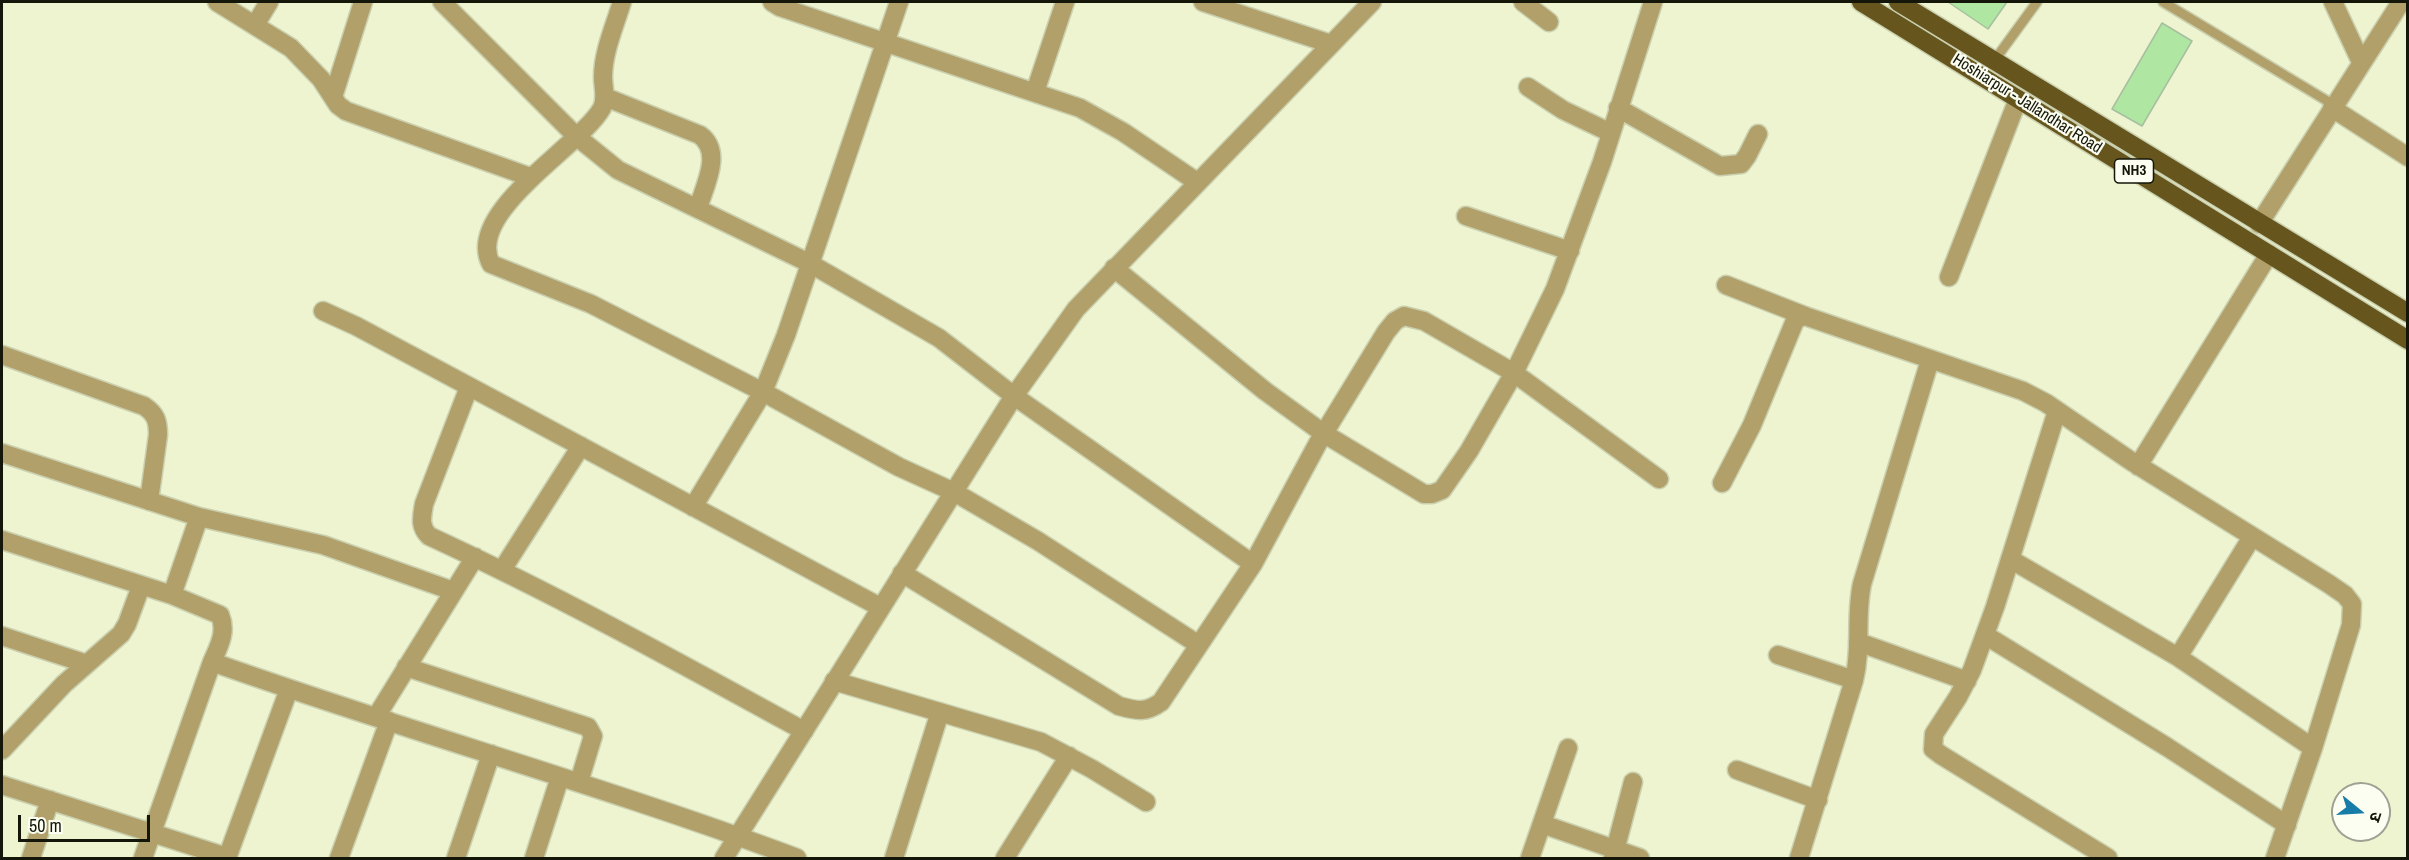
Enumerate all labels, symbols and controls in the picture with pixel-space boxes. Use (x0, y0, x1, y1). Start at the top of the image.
street label: Hoshiarpur - Jallandhar Road (1949, 50, 2105, 158)
road number: NH3 (2114, 159, 2154, 183)
north arrow (2331, 782, 2391, 842)
scale bar (21, 803, 153, 841)
text: उ (2364, 809, 2388, 825)
text: 50 m (29, 813, 62, 838)

